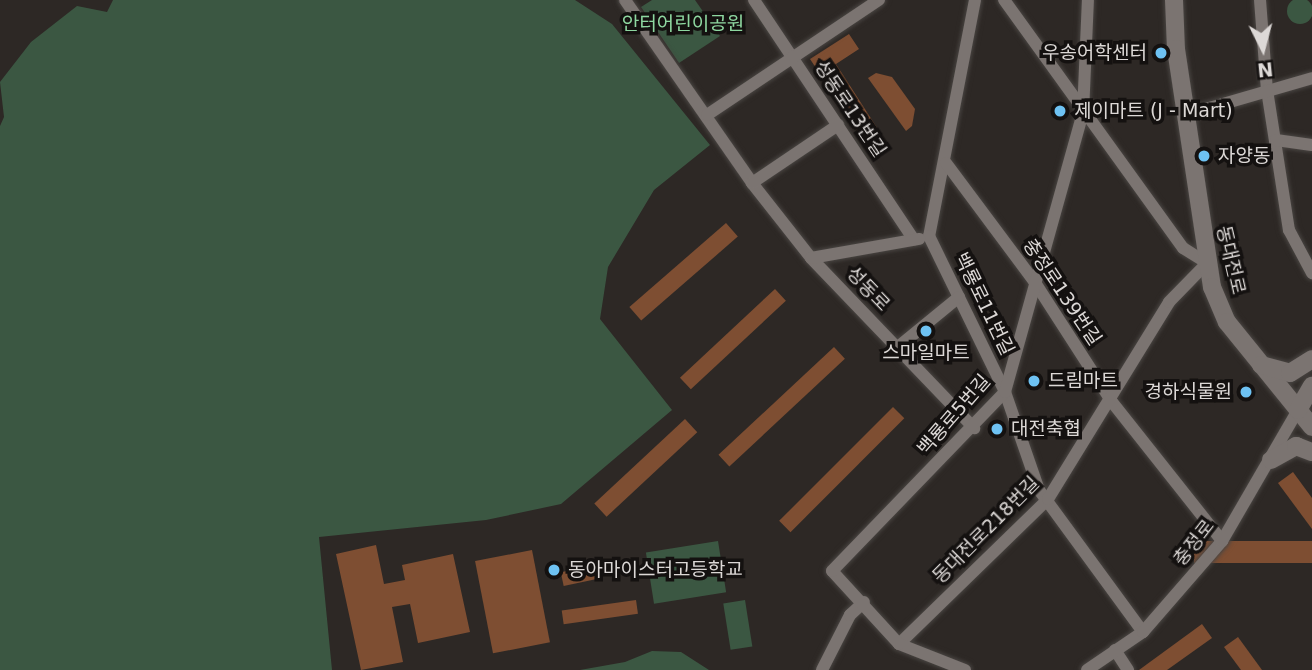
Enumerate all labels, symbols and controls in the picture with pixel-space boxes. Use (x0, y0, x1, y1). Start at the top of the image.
park label: 안터어린이공원 (622, 13, 744, 35)
north arrow (1228, 14, 1298, 84)
place label: 우송어학센터 (1042, 42, 1147, 64)
marker: 우송어학센터 (1153, 45, 1169, 61)
street label: 성동로13번길 (809, 56, 891, 162)
text: N (1256, 58, 1274, 82)
place label: 제이마트 (J - Mart) (1074, 100, 1233, 122)
marker: 제이마트 (J - Mart) (1052, 103, 1068, 119)
place label: 자양동 (1218, 145, 1270, 167)
marker: 자양동 (1196, 148, 1212, 164)
street label: 동대전로 (1212, 223, 1250, 297)
street label: 충정로139번길 (1018, 234, 1106, 350)
street label: 백룡로11번길 (949, 249, 1019, 359)
street label: 성동로 (842, 262, 894, 316)
marker: 스마일마트 (918, 323, 934, 339)
place label: 스마일마트 (882, 342, 970, 364)
street label: 백룡로5번길 (913, 370, 995, 460)
place label: 드림마트 (1048, 370, 1118, 392)
marker: 드림마트 (1026, 373, 1042, 389)
place label: 경하식물원 (1145, 381, 1232, 403)
marker: 경하식물원 (1238, 384, 1254, 400)
place label: 대전축협 (1011, 418, 1081, 440)
marker: 대전축협 (989, 421, 1005, 437)
street label: 동대전로218번길 (928, 472, 1044, 588)
street label: 충정로 (1169, 515, 1219, 571)
place label: 동아마이스터고등학교 (568, 559, 743, 581)
marker: 동아마이스터고등학교 (546, 562, 562, 578)

